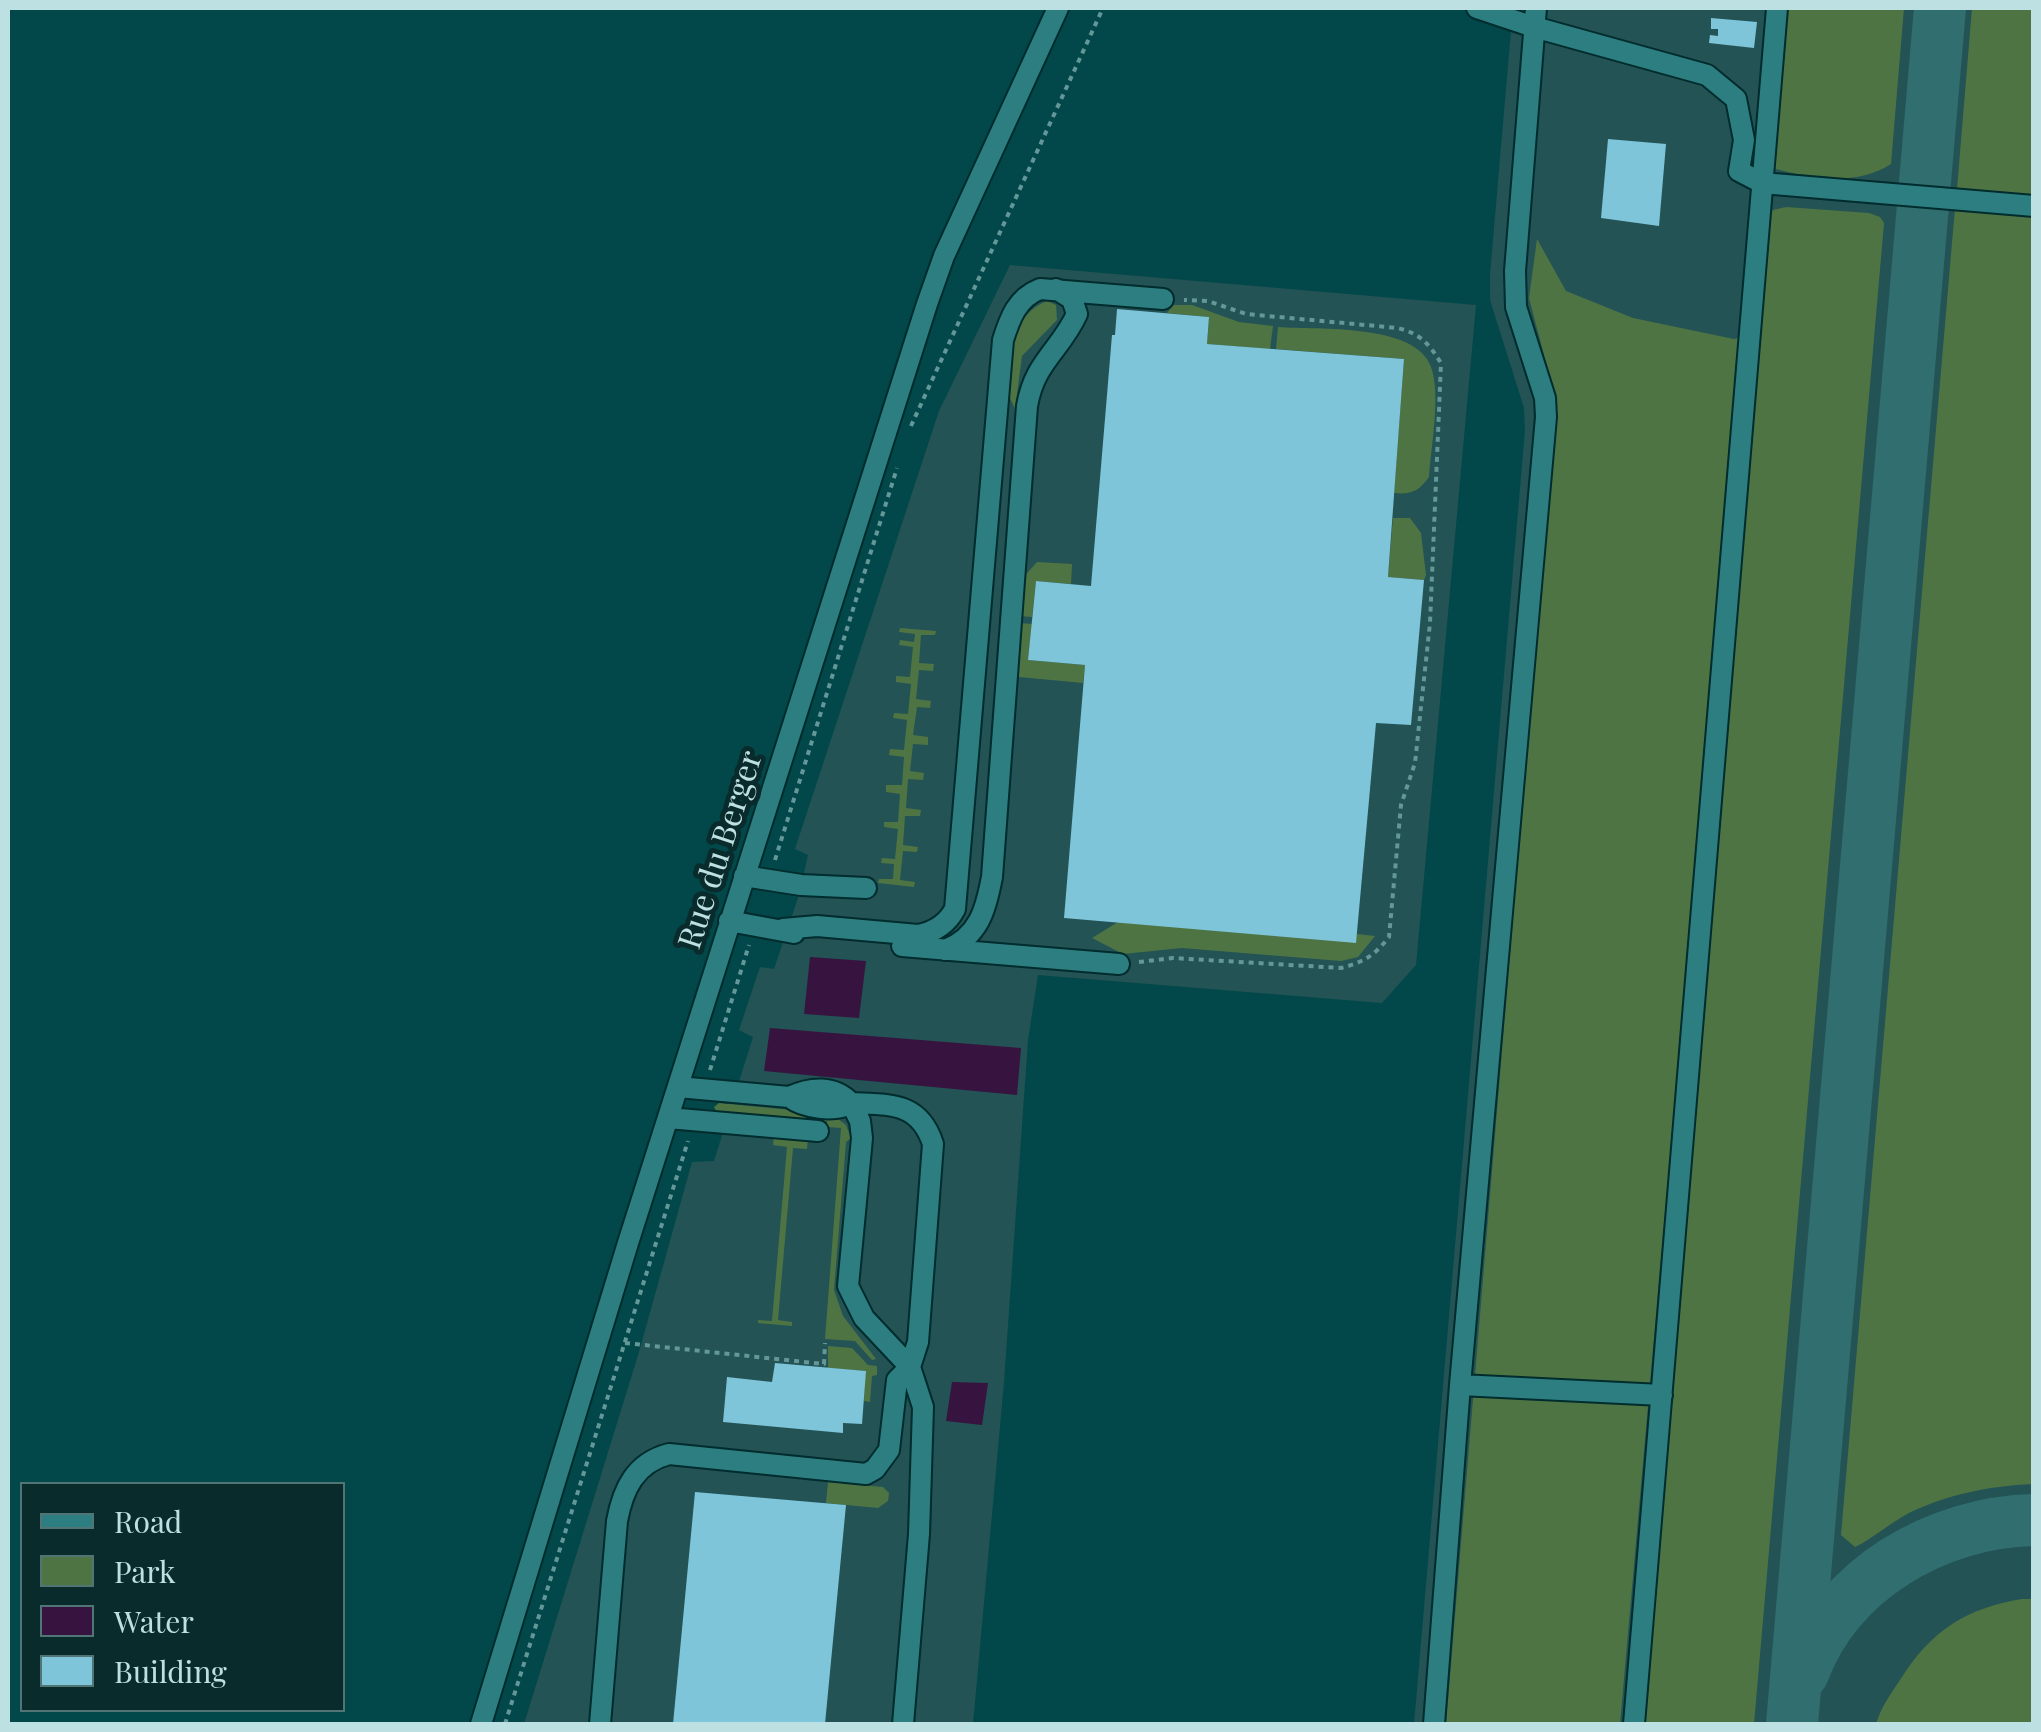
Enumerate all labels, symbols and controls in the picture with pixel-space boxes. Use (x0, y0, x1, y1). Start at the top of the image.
street label: Rue du Berger (671, 746, 771, 954)
legend (20, 1482, 345, 1712)
text: Road (114, 1501, 182, 1541)
text: Park (114, 1551, 176, 1591)
text: Water (114, 1601, 194, 1641)
text: Building (114, 1651, 227, 1691)

